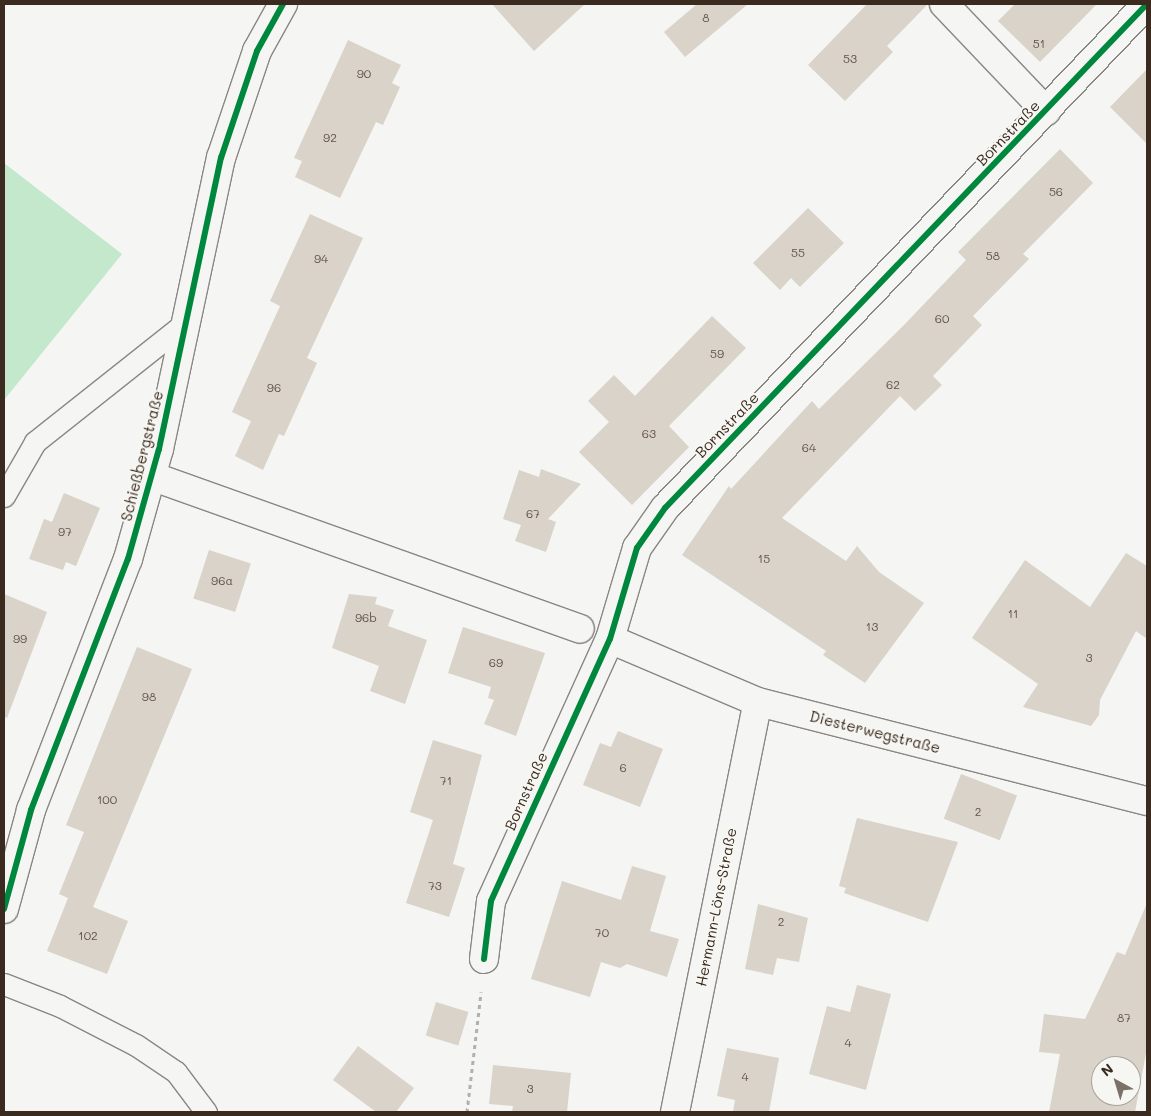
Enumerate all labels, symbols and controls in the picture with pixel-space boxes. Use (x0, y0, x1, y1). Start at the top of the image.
house number: 8 (702, 11, 710, 25)
house number: 51 (1033, 37, 1045, 51)
house number: 53 (843, 52, 857, 66)
house number: 90 (357, 67, 371, 81)
street label: Bornstraße (972, 97, 1044, 169)
house number: 92 (323, 131, 337, 145)
house number: 56 (1049, 185, 1063, 199)
house number: 55 (791, 246, 805, 260)
house number: 58 (986, 249, 1000, 263)
house number: 94 (314, 252, 328, 266)
house number: 60 (935, 312, 949, 326)
house number: 59 (710, 347, 724, 361)
house number: 62 (886, 378, 900, 392)
house number: 96 (267, 381, 281, 395)
street label: Schießbergstraße (117, 389, 167, 523)
street label: Bornstraße (691, 389, 763, 461)
house number: 63 (642, 427, 656, 441)
house number: 64 (802, 441, 816, 455)
house number: 67 (526, 507, 540, 521)
house number: 97 (58, 525, 72, 539)
house number: 15 (758, 552, 770, 566)
house number: 96a (211, 574, 233, 588)
house number: 11 (1008, 607, 1018, 621)
house number: 96b (355, 611, 377, 625)
house number: 13 (866, 620, 878, 634)
house number: 99 (13, 632, 27, 646)
house number: 3 (1085, 651, 1093, 665)
house number: 69 (489, 656, 503, 670)
house number: 98 (142, 690, 156, 704)
street label: Diesterwegstraße (808, 707, 942, 757)
street label: Bornstraße (501, 749, 551, 833)
house number: 6 (619, 761, 627, 775)
house number: 71 (440, 774, 452, 788)
house number: 100 (97, 793, 117, 807)
house number: 2 (975, 805, 981, 819)
street label: Hermann-Löns-Straße (692, 826, 740, 988)
house number: 73 (428, 879, 442, 893)
house number: 2 (778, 915, 784, 929)
house number: 70 (595, 926, 609, 940)
house number: 102 (78, 929, 98, 943)
house number: 87 (1117, 1011, 1131, 1025)
house number: 4 (844, 1036, 852, 1050)
north arrow (1091, 1056, 1141, 1106)
text: N (1097, 1059, 1117, 1080)
house number: 4 (741, 1070, 749, 1084)
house number: 3 (526, 1082, 534, 1096)

